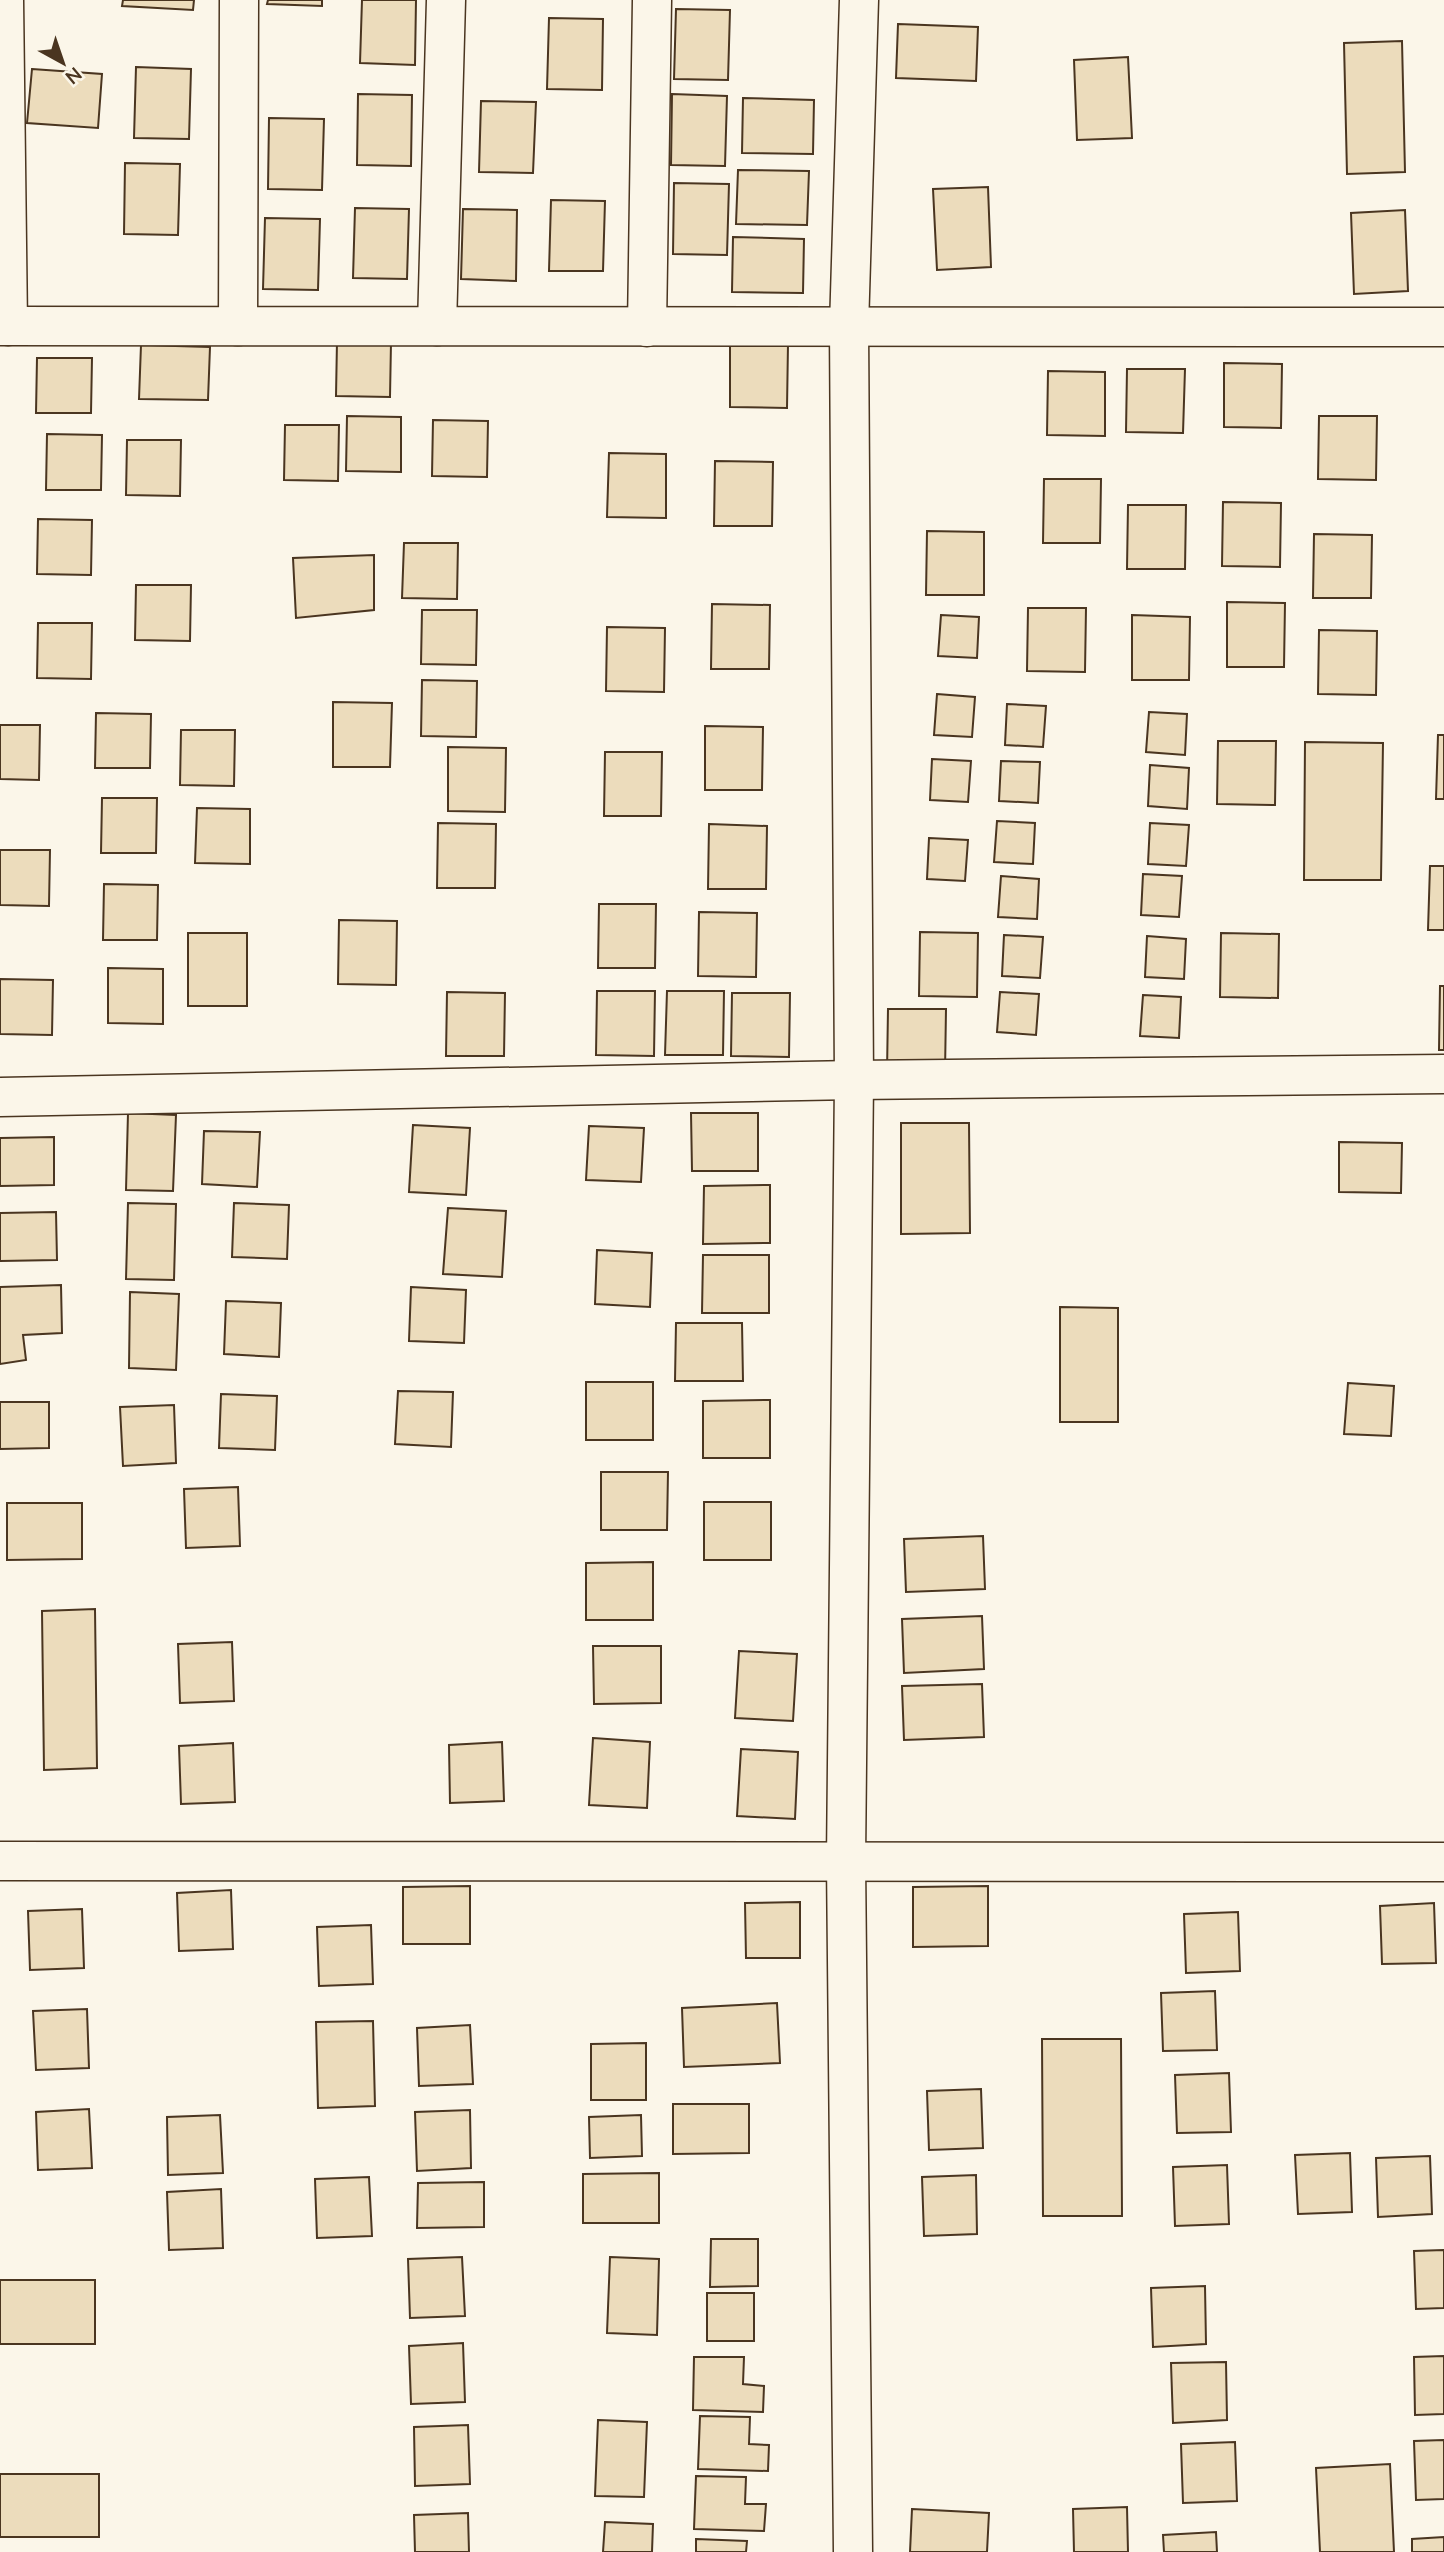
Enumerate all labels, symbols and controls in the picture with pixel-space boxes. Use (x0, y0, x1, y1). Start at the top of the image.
north arrow (28, 28, 98, 98)
text: N (59, 61, 87, 90)

